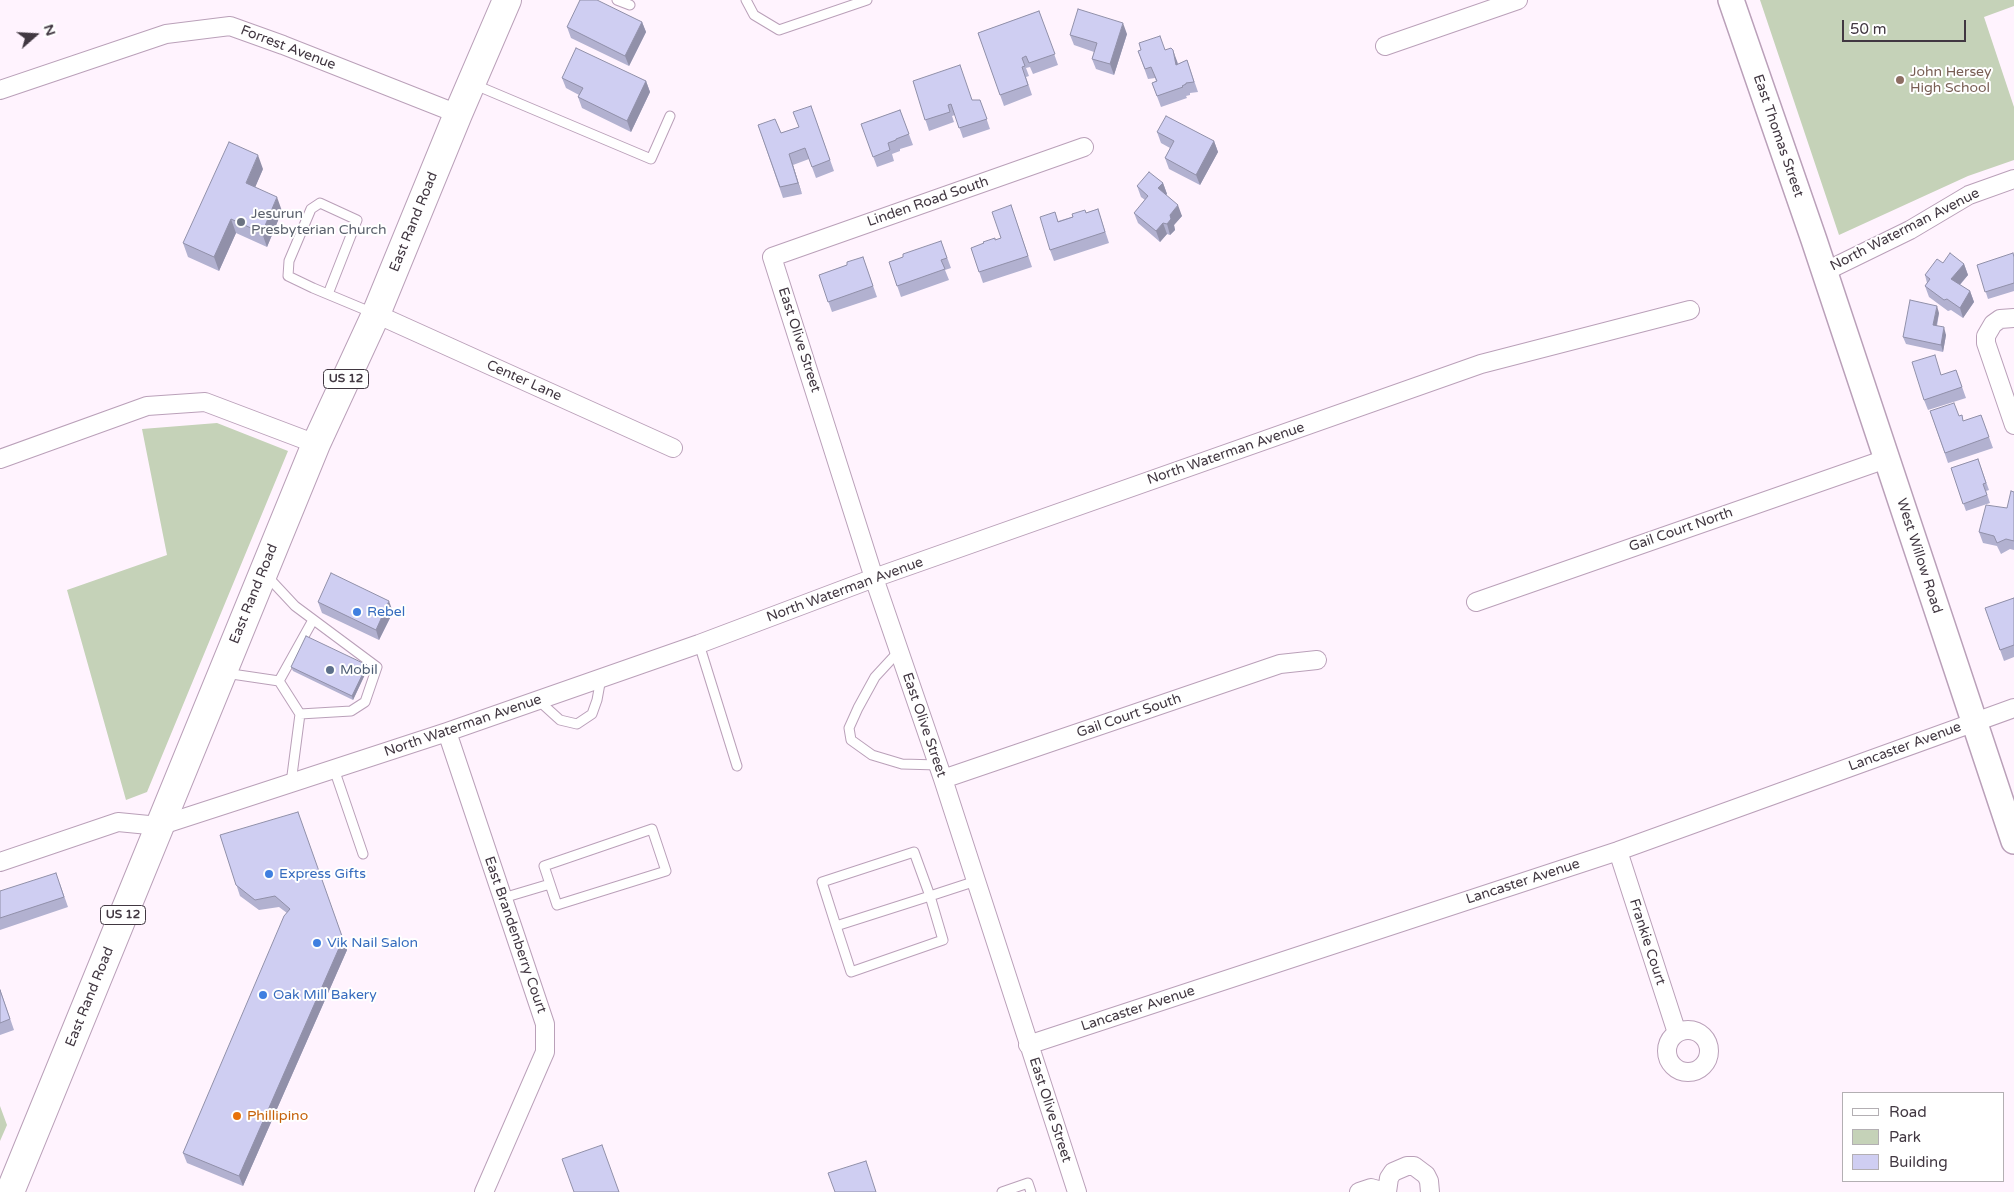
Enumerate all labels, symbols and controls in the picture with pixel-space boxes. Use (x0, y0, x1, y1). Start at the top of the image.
north arrow (10, 10, 60, 60)
scale bar (1844, 10, 1968, 42)
text: 50 m (1850, 20, 1887, 38)
text: N (40, 22, 60, 38)
street label: Forrest Avenue (238, 22, 338, 74)
place label: John Hersey High School (1910, 64, 1991, 96)
street label: East Thomas Street (1749, 72, 1807, 200)
marker: John Hersey High School (1894, 74, 1906, 86)
street label: East Rand Road (386, 170, 442, 274)
street label: Linden Road South (865, 173, 991, 231)
street label: North Waterman Avenue (1828, 185, 1982, 275)
place label: Jesurun Presbyterian Church (251, 206, 387, 238)
marker: Jesurun Presbyterian Church (235, 216, 247, 228)
street label: East Olive Street (774, 285, 824, 395)
street label: Center Lane (484, 357, 564, 405)
road number: US 12 (324, 369, 368, 388)
street label: North Waterman Avenue (1145, 419, 1307, 489)
street label: West Willow Road (1892, 496, 1946, 616)
street label: Gail Court North (1627, 504, 1735, 556)
street label: East Rand Road (226, 542, 282, 646)
street label: North Waterman Avenue (764, 554, 926, 626)
place label: Rebel (367, 604, 405, 620)
marker: Rebel (351, 606, 363, 618)
place label: Mobil (340, 662, 378, 678)
marker: Mobil (324, 664, 336, 676)
street label: East Olive Street (898, 671, 950, 779)
street label: Gail Court South (1074, 690, 1184, 742)
street label: North Waterman Avenue (382, 691, 544, 761)
street label: Lancaster Avenue (1846, 719, 1964, 775)
street label: East Brandenberry Court (480, 854, 550, 1016)
street label: Lancaster Avenue (1464, 856, 1582, 908)
place label: Express Gifts (279, 866, 366, 882)
marker: Express Gifts (263, 868, 275, 880)
street label: Frankie Court (1625, 897, 1669, 987)
road number: US 12 (100, 906, 146, 924)
place label: Vik Nail Salon (327, 935, 418, 951)
marker: Vik Nail Salon (311, 937, 323, 949)
street label: East Rand Road (62, 945, 118, 1049)
street label: Lancaster Avenue (1079, 983, 1197, 1035)
place label: Oak Mill Bakery (273, 987, 377, 1003)
marker: Oak Mill Bakery (257, 989, 269, 1001)
street label: East Olive Street (1025, 1055, 1075, 1165)
legend (1842, 1092, 2004, 1182)
text: Road (1889, 1103, 1927, 1121)
place label: Phillipino (247, 1108, 308, 1124)
marker: Phillipino (231, 1110, 243, 1122)
text: Park (1889, 1128, 1921, 1146)
text: Building (1889, 1153, 1948, 1171)

